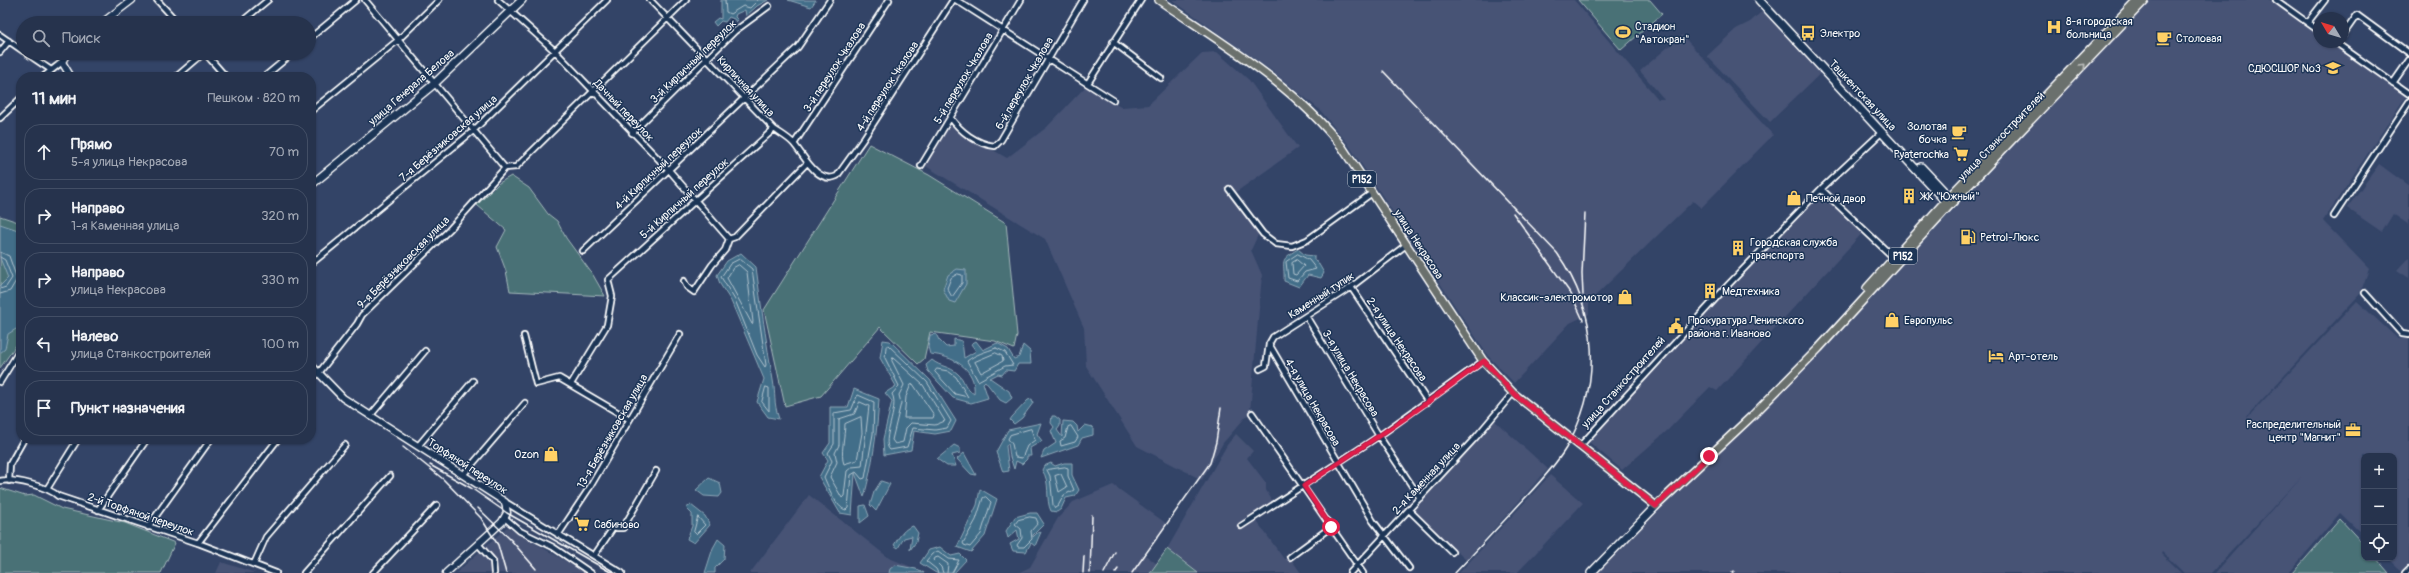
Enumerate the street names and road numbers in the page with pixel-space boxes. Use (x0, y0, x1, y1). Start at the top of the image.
street label: 3-й Кирпичный переулок (648, 17, 739, 106)
street label: 3-й переулок Чкалова (801, 20, 868, 115)
street label: 5-й переулок Чкалова (931, 30, 996, 126)
street label: 6-й переулок Чкалова (993, 35, 1056, 132)
street label: 4-й переулок Чкалова (854, 39, 921, 134)
street label: улица Генерала Белова (365, 47, 457, 129)
street label: Кирпичная улица (714, 53, 777, 119)
street label: Ташкентская улица (1826, 57, 1899, 134)
street label: Дачный переулок (590, 76, 657, 144)
street label: улица Станкостроителей (1955, 89, 2047, 184)
street label: 7-я Берёзниковская улица (397, 92, 500, 184)
street label: 4-й Кирпичный переулок (612, 124, 705, 212)
street label: 5-й Кирпичный переулок (637, 155, 732, 242)
road number: Р152 (1348, 171, 1376, 187)
street label: улица Некрасова (1391, 206, 1446, 281)
street label: 9-я Берёзниковская улица (355, 214, 452, 311)
road number: Р152 (1889, 248, 1917, 264)
street label: Каменный тупик (1286, 269, 1357, 322)
street label: 2-я улица Некрасова (1364, 295, 1430, 384)
street label: 3-я улица Некрасова (1320, 328, 1382, 419)
street label: улица Станкостроителей (1578, 334, 1668, 431)
street label: 4-я улица Некрасова (1282, 356, 1343, 448)
street label: 13-я Берёзниковская улица (574, 372, 651, 491)
street label: Торфяной переулок (425, 436, 510, 497)
street label: 2-я Каменная улица (1390, 440, 1463, 517)
street label: 2-й Торфяной переулок (86, 490, 196, 539)

